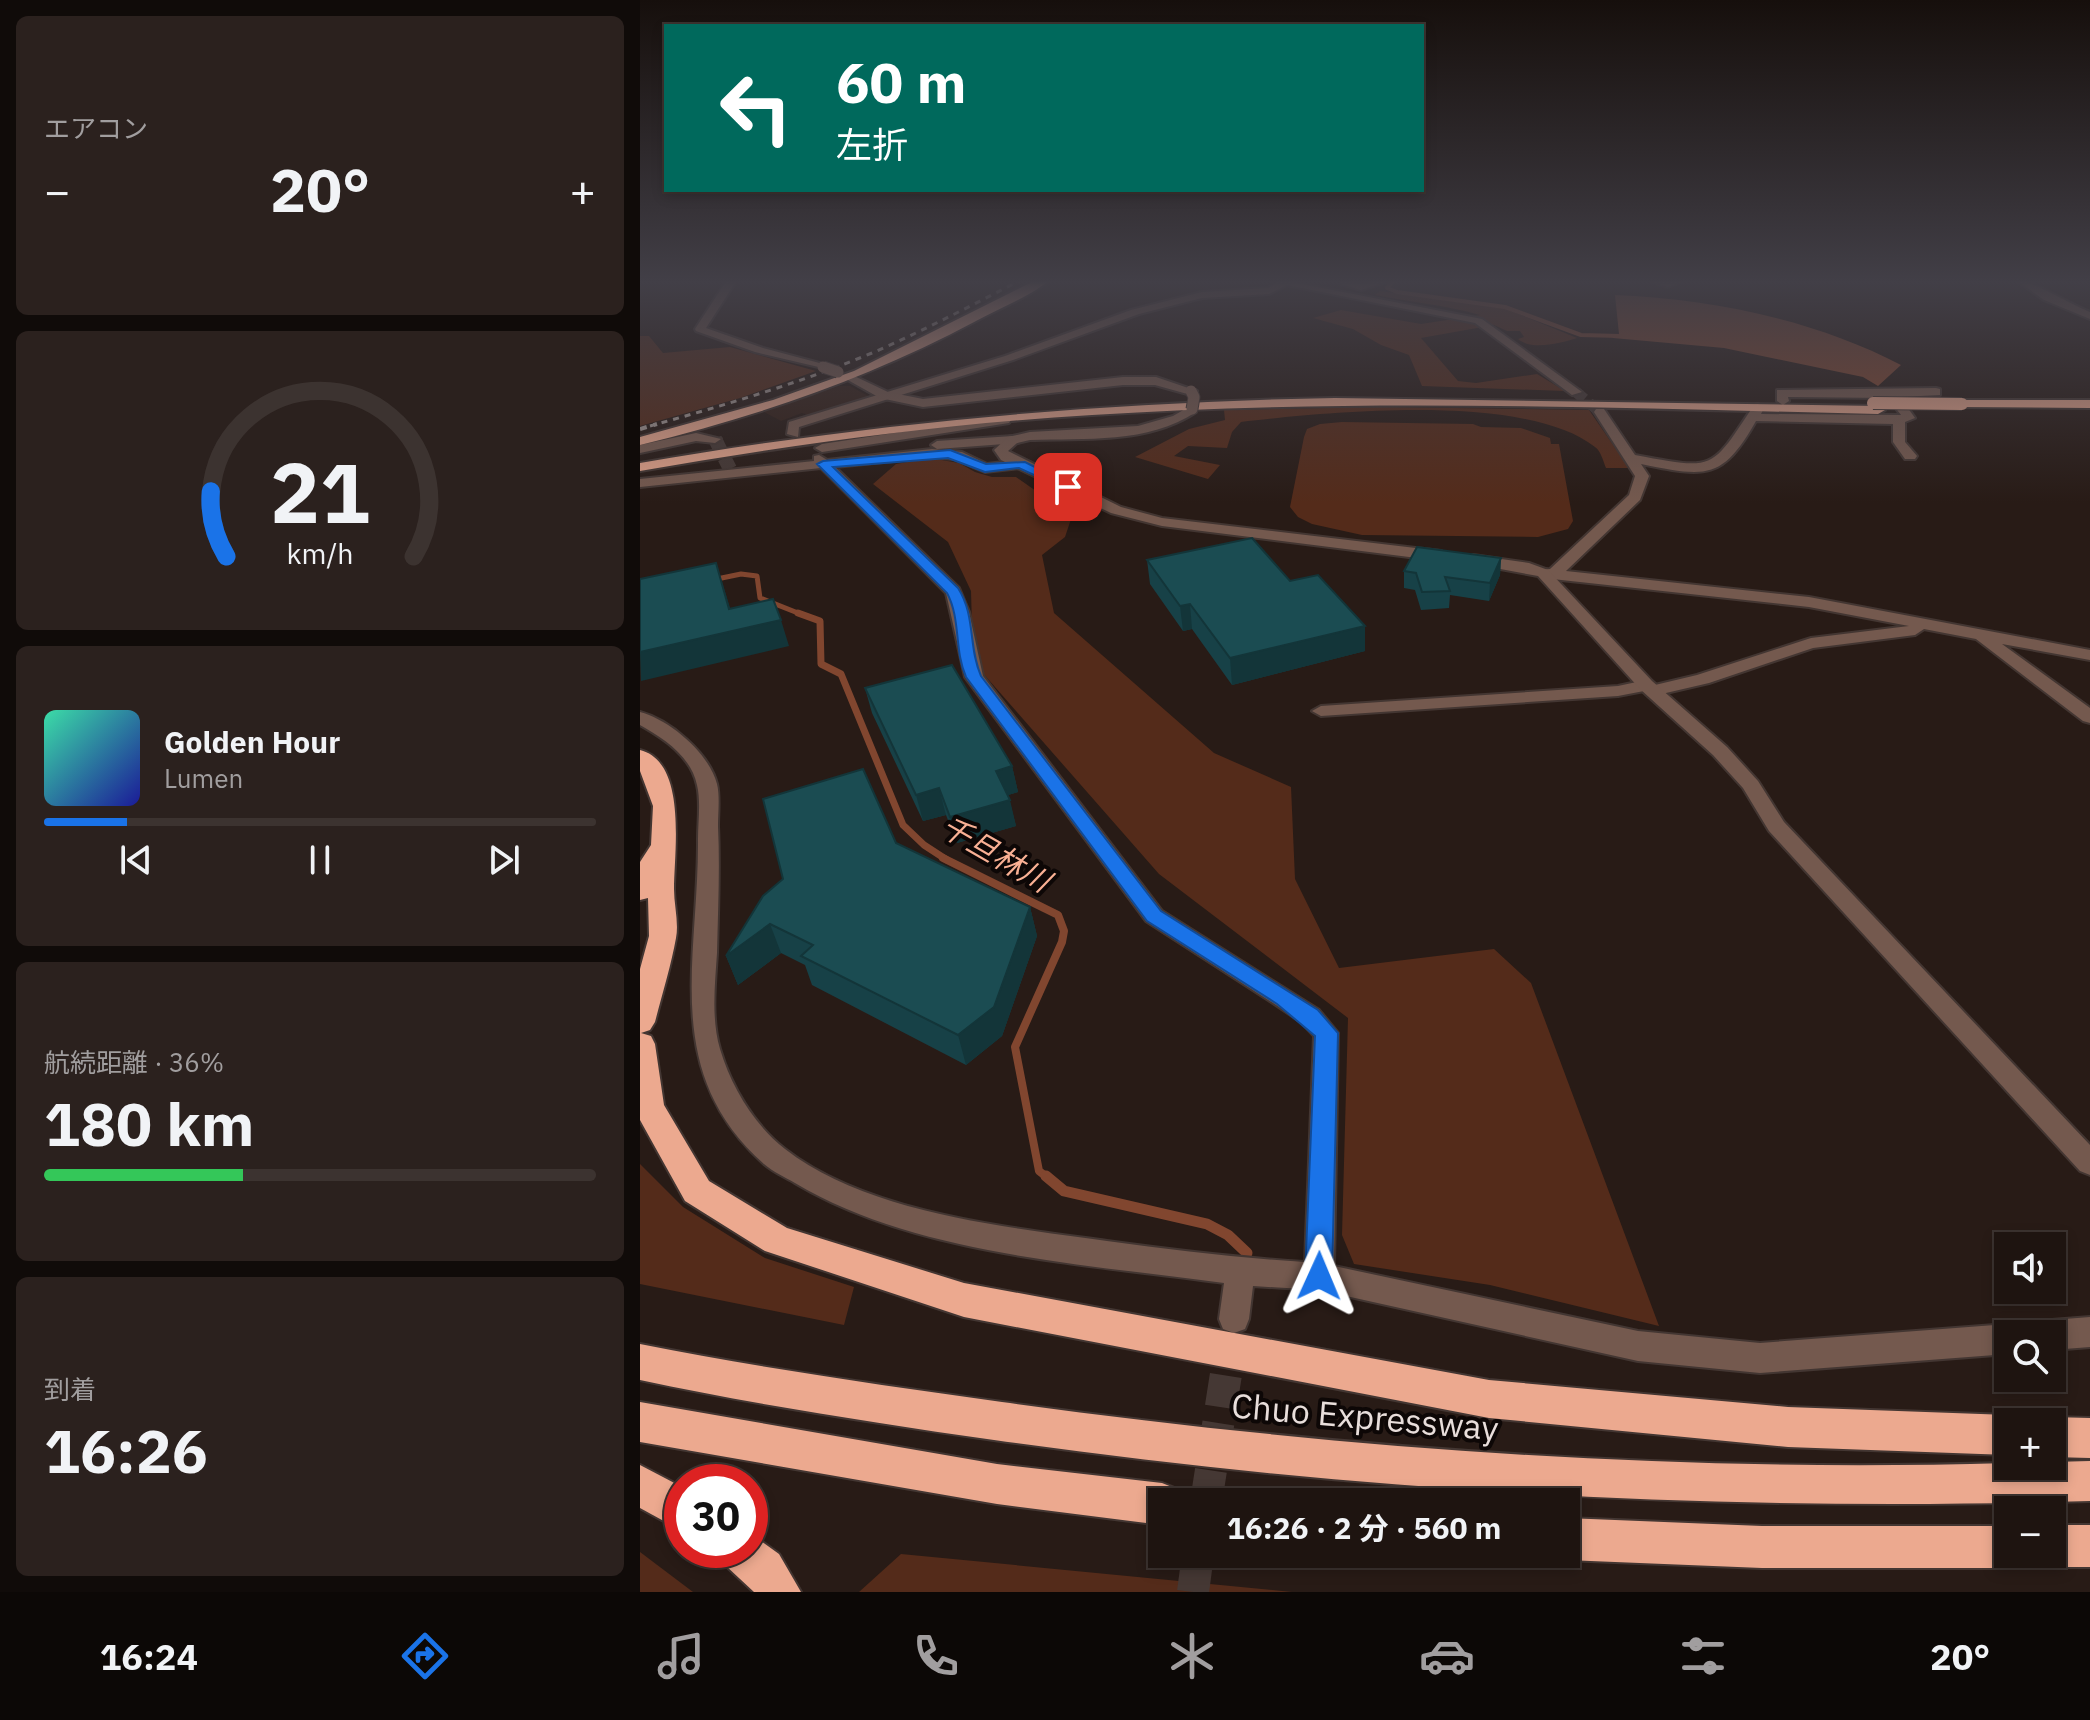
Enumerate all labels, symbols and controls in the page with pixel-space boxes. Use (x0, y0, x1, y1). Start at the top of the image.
text: 60 m (836, 46, 966, 118)
icon: left (704, 56, 808, 160)
text: エアコン (44, 111, 148, 145)
text: 左折 (836, 121, 908, 168)
text: 20° (270, 150, 370, 229)
text: − (44, 162, 70, 219)
text: + (570, 162, 596, 219)
text: 21 (270, 437, 370, 545)
pin (1034, 453, 1102, 521)
icon: arrive (1046, 465, 1090, 509)
text: km/h (286, 535, 354, 572)
text: Golden Hour (164, 722, 340, 761)
text: Lumen (164, 761, 243, 795)
water label: 千旦林川 (934, 806, 1060, 901)
icon: previous (114, 838, 158, 882)
icon: pause (298, 838, 342, 882)
icon: next (482, 838, 526, 882)
text: 航続距離 · 36% (44, 1045, 224, 1079)
text: 180 km (44, 1084, 254, 1163)
map controls (1994, 1232, 2066, 1568)
button: sound (1994, 1232, 2066, 1304)
position arrow (1277, 1234, 1361, 1318)
button: search (1994, 1320, 2066, 1392)
text: 到着 (44, 1372, 96, 1406)
street label: Chuo Expressway (1230, 1382, 1500, 1450)
button: + (1994, 1408, 2066, 1480)
text: 16:26 (44, 1411, 208, 1490)
speed limit sign: 30 (664, 1464, 768, 1568)
button: − (1994, 1496, 2066, 1568)
text: 16:26 · 2 分 · 560 m (1227, 1508, 1501, 1547)
icon: directions (397, 1628, 453, 1684)
icon: music (653, 1628, 709, 1684)
icon: phone (908, 1628, 964, 1684)
icon: climate (1164, 1628, 1220, 1684)
icon: car (1419, 1628, 1475, 1684)
icon: filters (1675, 1628, 1731, 1684)
text: 16:24 (100, 1633, 198, 1680)
text: 20° (1930, 1633, 1990, 1680)

